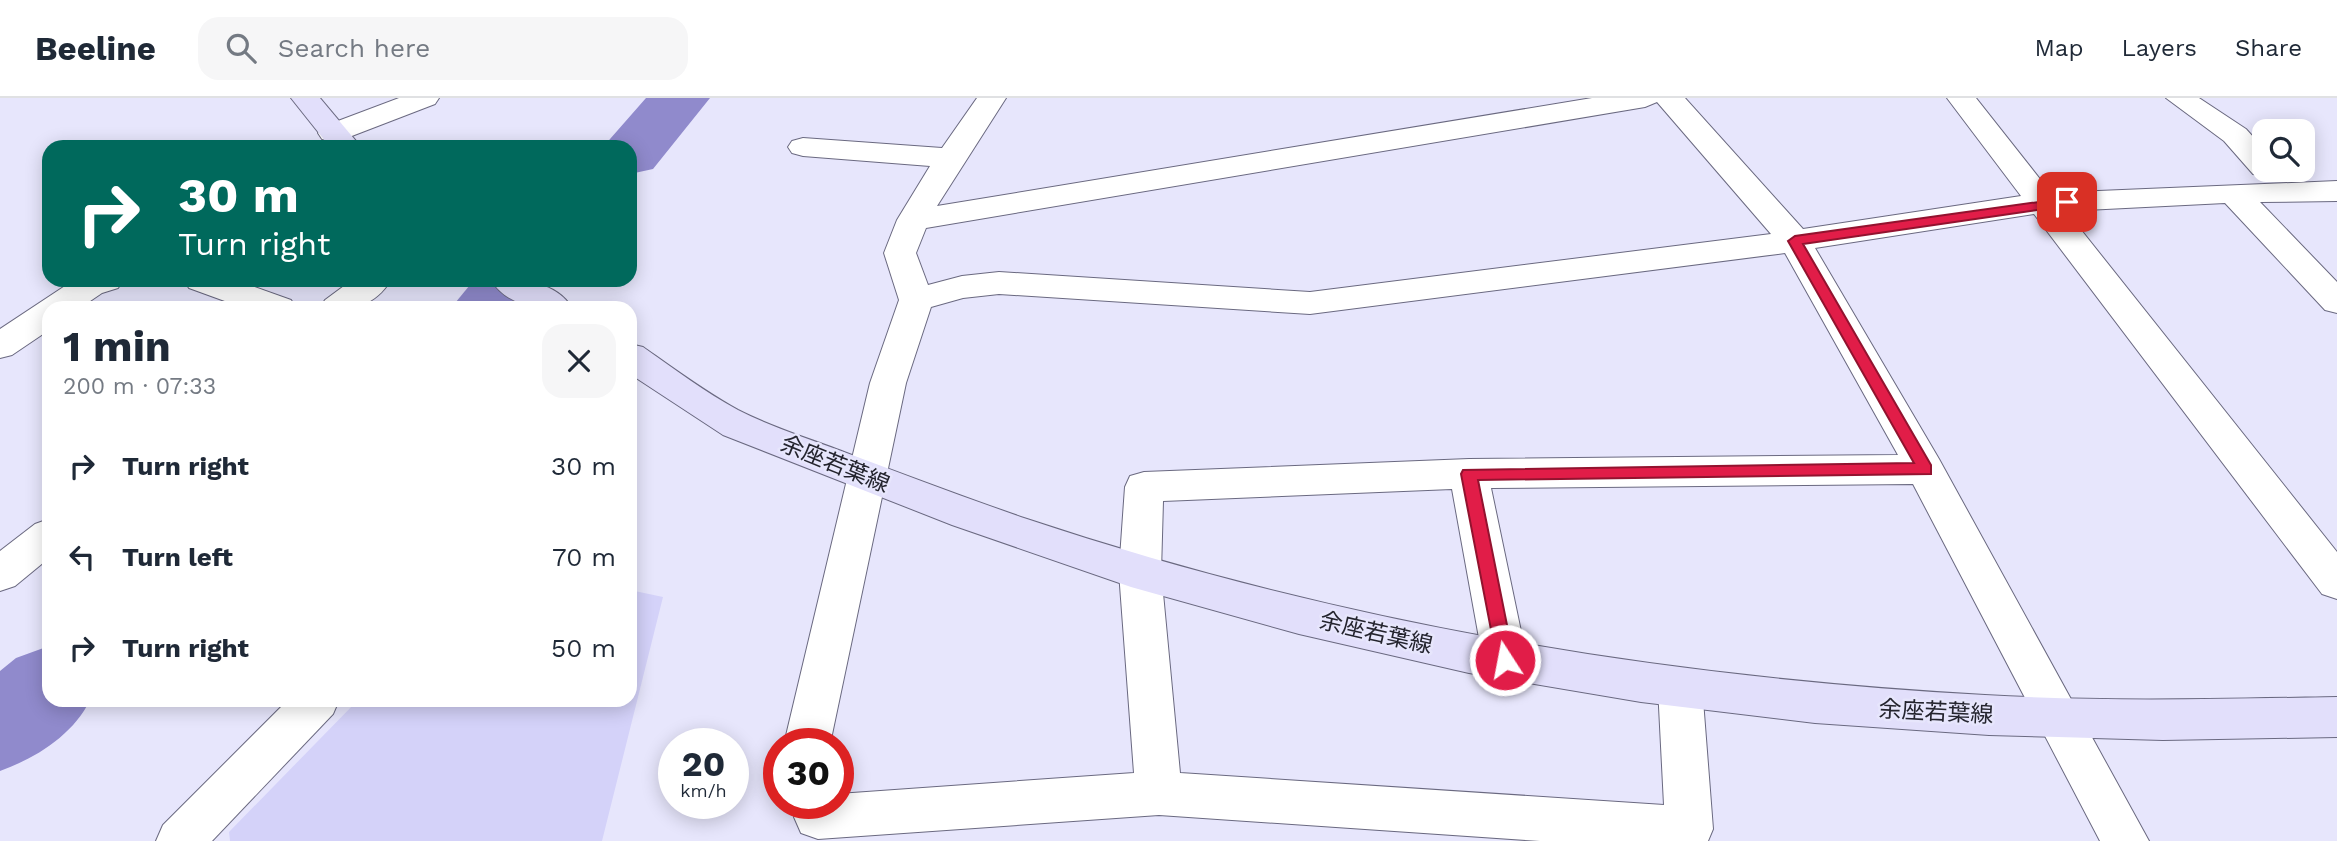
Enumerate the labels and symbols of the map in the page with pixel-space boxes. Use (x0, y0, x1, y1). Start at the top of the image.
pin (2037, 172, 2097, 232)
street label: 余座若葉線 (777, 430, 893, 498)
street label: 余座若葉線 (1317, 607, 1435, 659)
position arrow (1468, 623, 1542, 697)
street label: 余座若葉線 (1878, 696, 1994, 728)
speed limit sign: 30 (763, 728, 854, 819)

